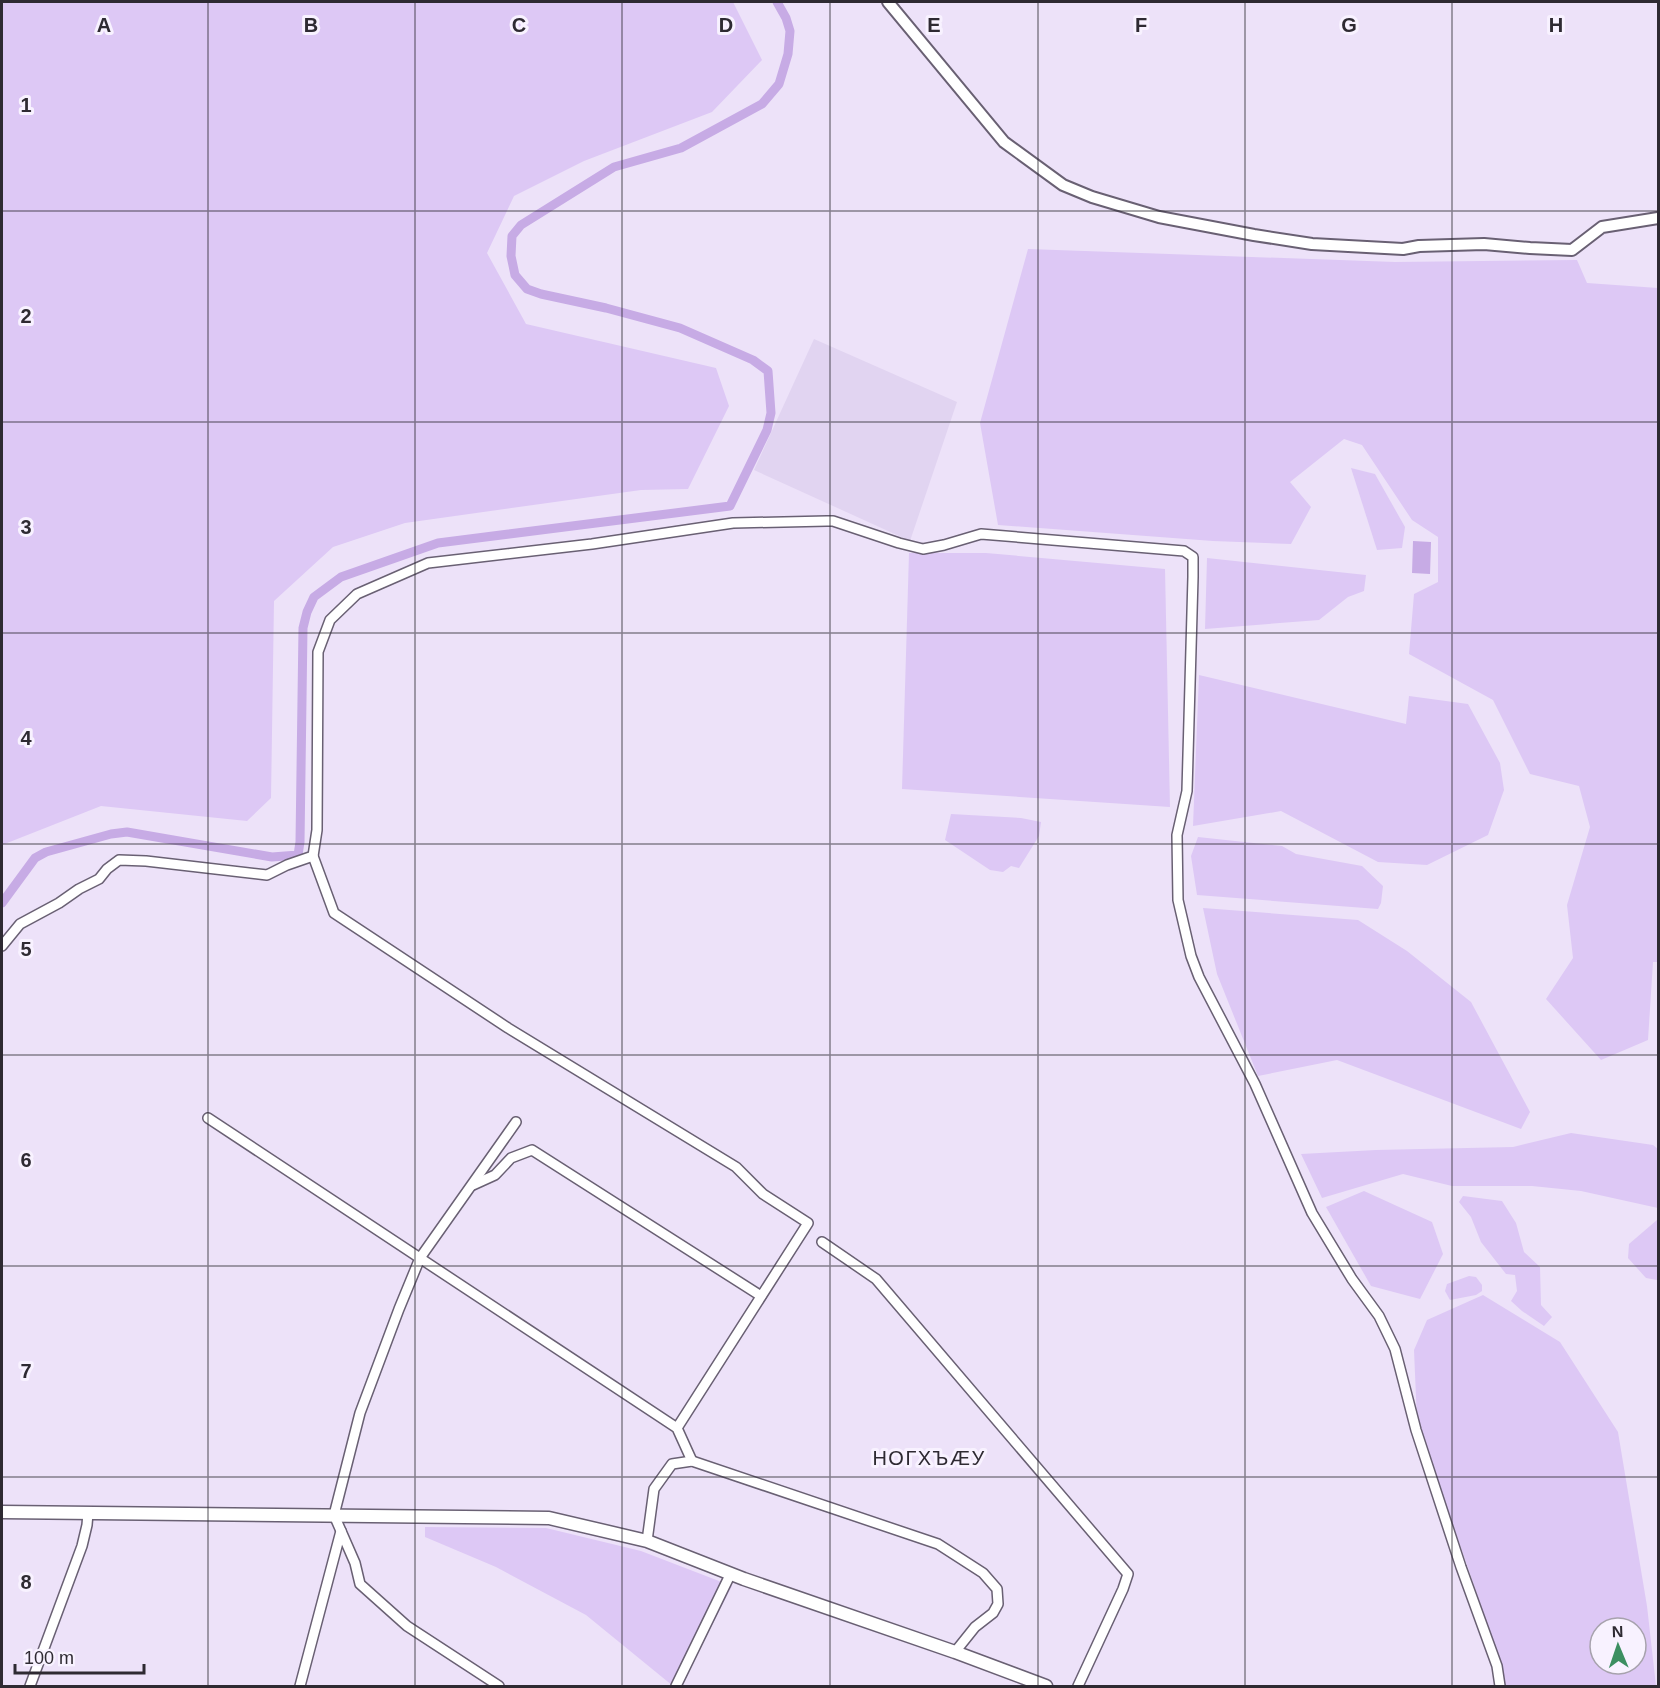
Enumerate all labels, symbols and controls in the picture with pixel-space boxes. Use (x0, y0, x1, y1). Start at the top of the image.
text: A (97, 14, 111, 36)
text: B (304, 14, 318, 36)
text: C (512, 14, 526, 36)
text: D (719, 14, 733, 36)
text: E (927, 14, 941, 36)
text: F (1135, 14, 1147, 36)
text: G (1341, 14, 1357, 36)
text: H (1549, 14, 1563, 36)
text: 1 (20, 94, 32, 116)
text: 2 (20, 305, 32, 327)
text: 3 (20, 516, 32, 538)
text: 4 (20, 727, 32, 749)
text: 5 (20, 938, 32, 960)
text: 6 (20, 1149, 32, 1171)
text: 7 (20, 1360, 32, 1382)
district label: НОГХЪÆУ (872, 1447, 986, 1469)
text: 8 (20, 1571, 32, 1593)
north arrow (1588, 1616, 1648, 1676)
text: N (1611, 1623, 1624, 1640)
scale bar (15, 1637, 144, 1675)
text: 100 m (24, 1648, 74, 1668)

